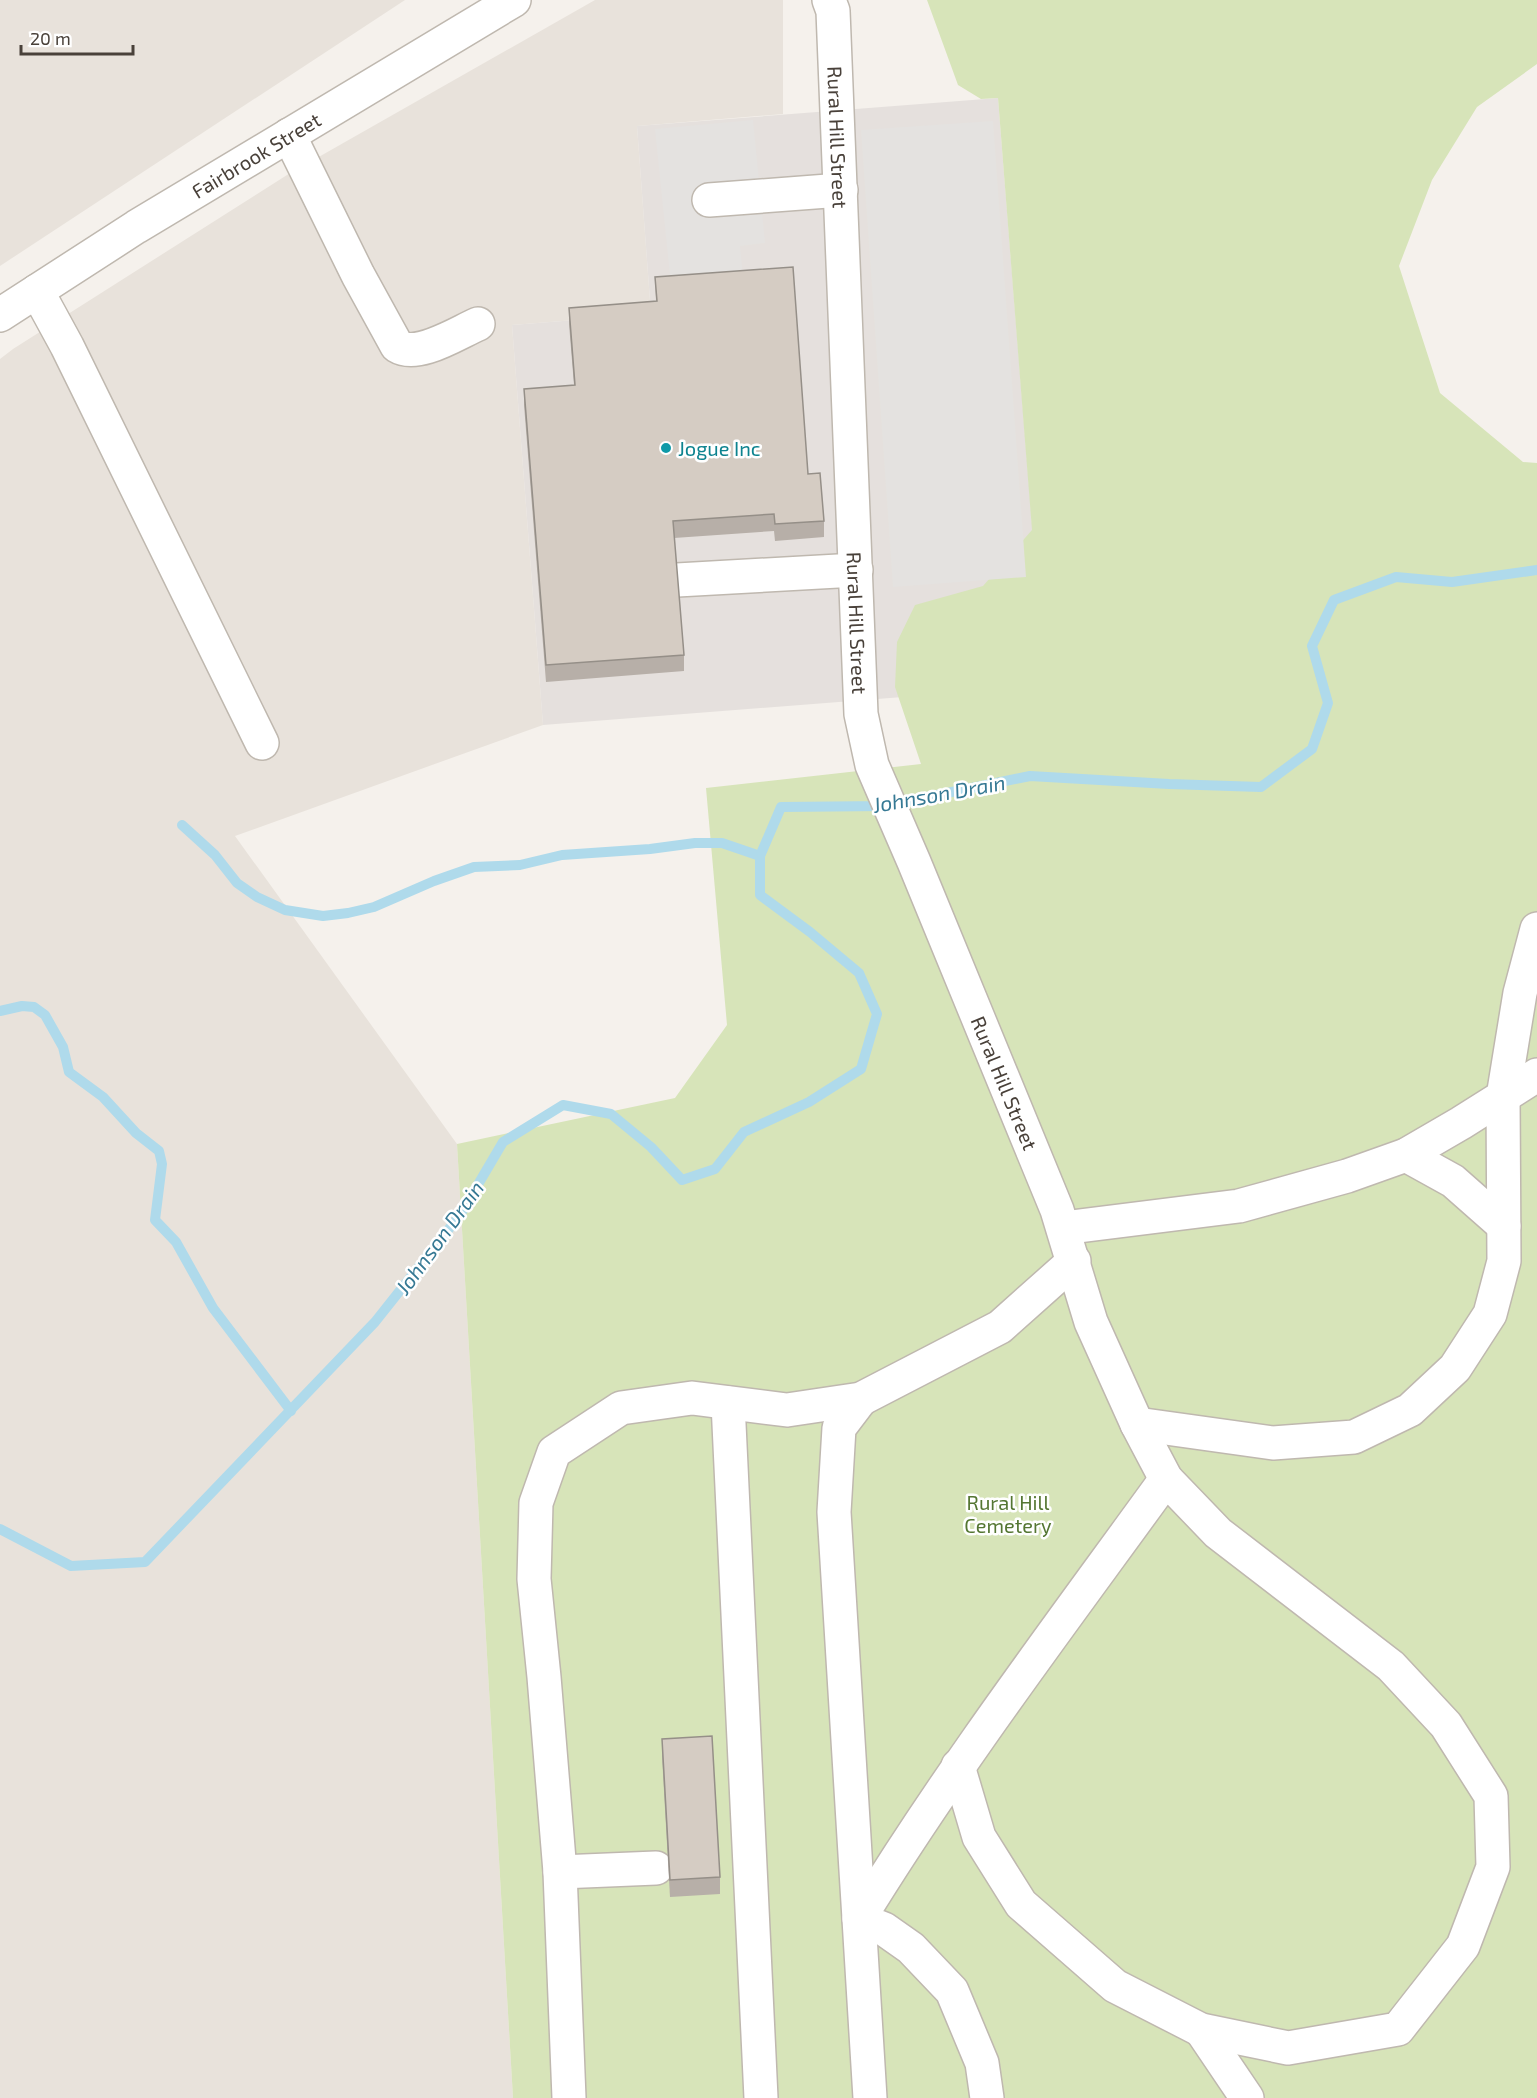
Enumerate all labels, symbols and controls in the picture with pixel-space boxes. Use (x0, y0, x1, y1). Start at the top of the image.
scale bar (21, 18, 134, 56)
text: 20 m (30, 27, 71, 49)
street label: Rural Hill Street (823, 65, 853, 209)
street label: Fairbrook Street (187, 107, 325, 203)
place label: Jogue Inc (678, 436, 761, 460)
marker: Jogue Inc (659, 441, 673, 455)
street label: Rural Hill Street (843, 551, 872, 695)
water label: Johnson Drain (870, 769, 1007, 817)
street label: Rural Hill Street (967, 1012, 1043, 1154)
water label: Johnson Drain (389, 1175, 488, 1299)
park label: Rural Hill Cemetery (964, 1490, 1052, 1537)

